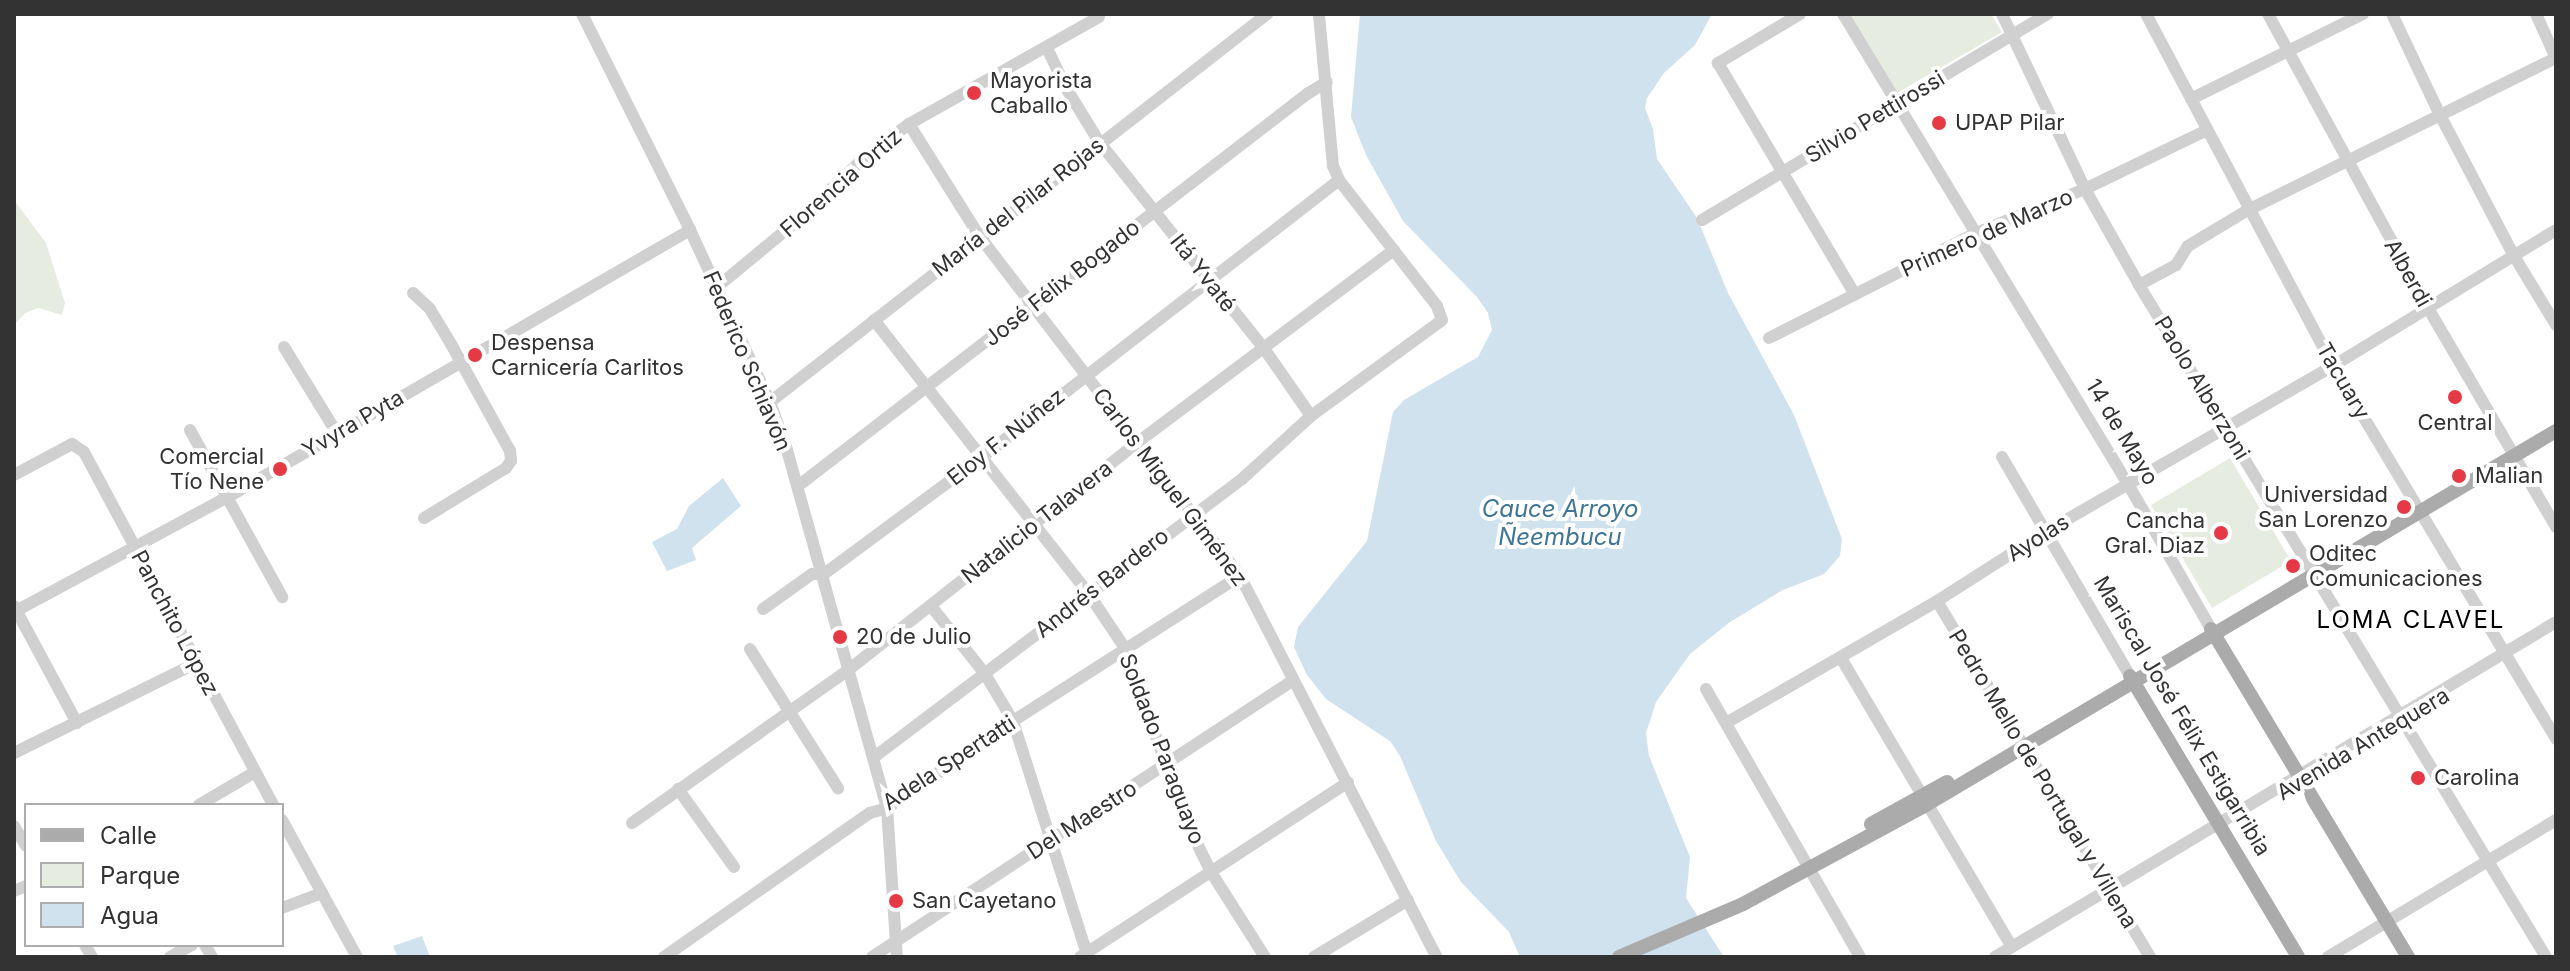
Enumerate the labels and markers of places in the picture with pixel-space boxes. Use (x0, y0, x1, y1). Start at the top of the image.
place label: Mayorista Caballo (990, 67, 1092, 118)
marker: Mayorista Caballo (965, 84, 983, 102)
place label: UPAP Pilar (1955, 110, 2065, 136)
marker: UPAP Pilar (1930, 114, 1948, 132)
place label: Despensa Carnicería Carlitos (491, 329, 684, 380)
marker: Despensa Carnicería Carlitos (466, 346, 484, 364)
marker: Central (2446, 388, 2464, 406)
place label: Central (2417, 410, 2493, 436)
place label: Comercial Tío Nene (159, 443, 264, 494)
marker: Comercial Tío Nene (271, 460, 289, 478)
place label: Malian (2475, 463, 2543, 489)
marker: Malian (2450, 467, 2468, 485)
place label: Universidad San Lorenzo (2258, 481, 2388, 532)
marker: Universidad San Lorenzo (2395, 498, 2413, 516)
place label: Cancha Gral. Diaz (2104, 507, 2205, 558)
marker: Cancha Gral. Diaz (2212, 524, 2230, 542)
place label: Oditec Comunicaciones (2309, 540, 2483, 592)
marker: Oditec Comunicaciones (2284, 557, 2302, 575)
place label: 20 de Julio (856, 624, 971, 650)
marker: 20 de Julio (831, 628, 849, 646)
place label: Carolina (2434, 765, 2520, 791)
marker: Carolina (2409, 769, 2427, 787)
place label: San Cayetano (912, 888, 1056, 914)
marker: San Cayetano (887, 892, 905, 910)

